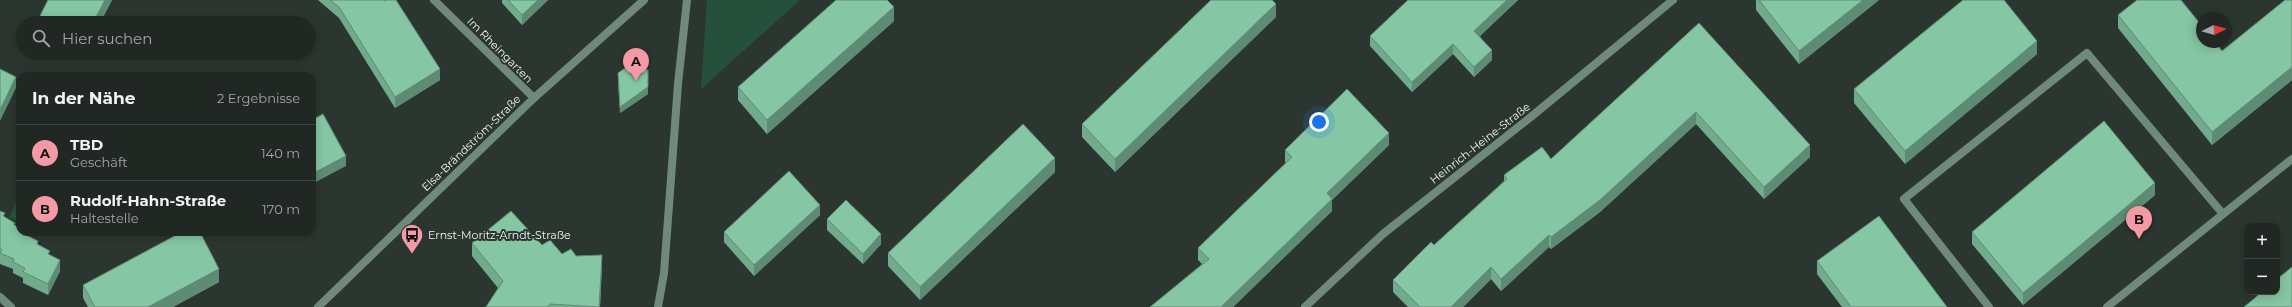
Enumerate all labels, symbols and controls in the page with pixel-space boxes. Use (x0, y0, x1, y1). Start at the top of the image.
north arrow (2196, 12, 2232, 48)
street label: Im Rheingarten (464, 14, 536, 86)
search box (16, 16, 316, 60)
icon: search (30, 27, 52, 49)
text: Hier suchen (62, 29, 152, 48)
pin: A (623, 48, 649, 81)
text: In der Nähe (32, 88, 136, 108)
text: 2 Ergebnisse (217, 90, 300, 106)
street label: Elsa-Brändström-Straße (419, 92, 524, 194)
street label: Heinrich-Heine-Straße (1427, 99, 1533, 187)
your location (1309, 112, 1329, 132)
text: TBD (70, 135, 103, 154)
text: A (40, 145, 50, 161)
text: 140 m (261, 145, 300, 161)
text: Geschäft (70, 154, 128, 170)
text: Rudolf-Hahn-Straße (70, 191, 226, 210)
text: B (40, 201, 50, 217)
text: 170 m (262, 201, 300, 217)
pin: B (2126, 206, 2152, 239)
text: Haltestelle (70, 210, 139, 226)
bus stop icon: Ernst-Moritz-Arndt-Straße (399, 222, 425, 255)
map controls (2244, 223, 2280, 295)
button: + (2244, 223, 2280, 259)
place label: Ernst-Moritz-Arndt-Straße (428, 228, 571, 242)
button: − (2244, 259, 2280, 295)

